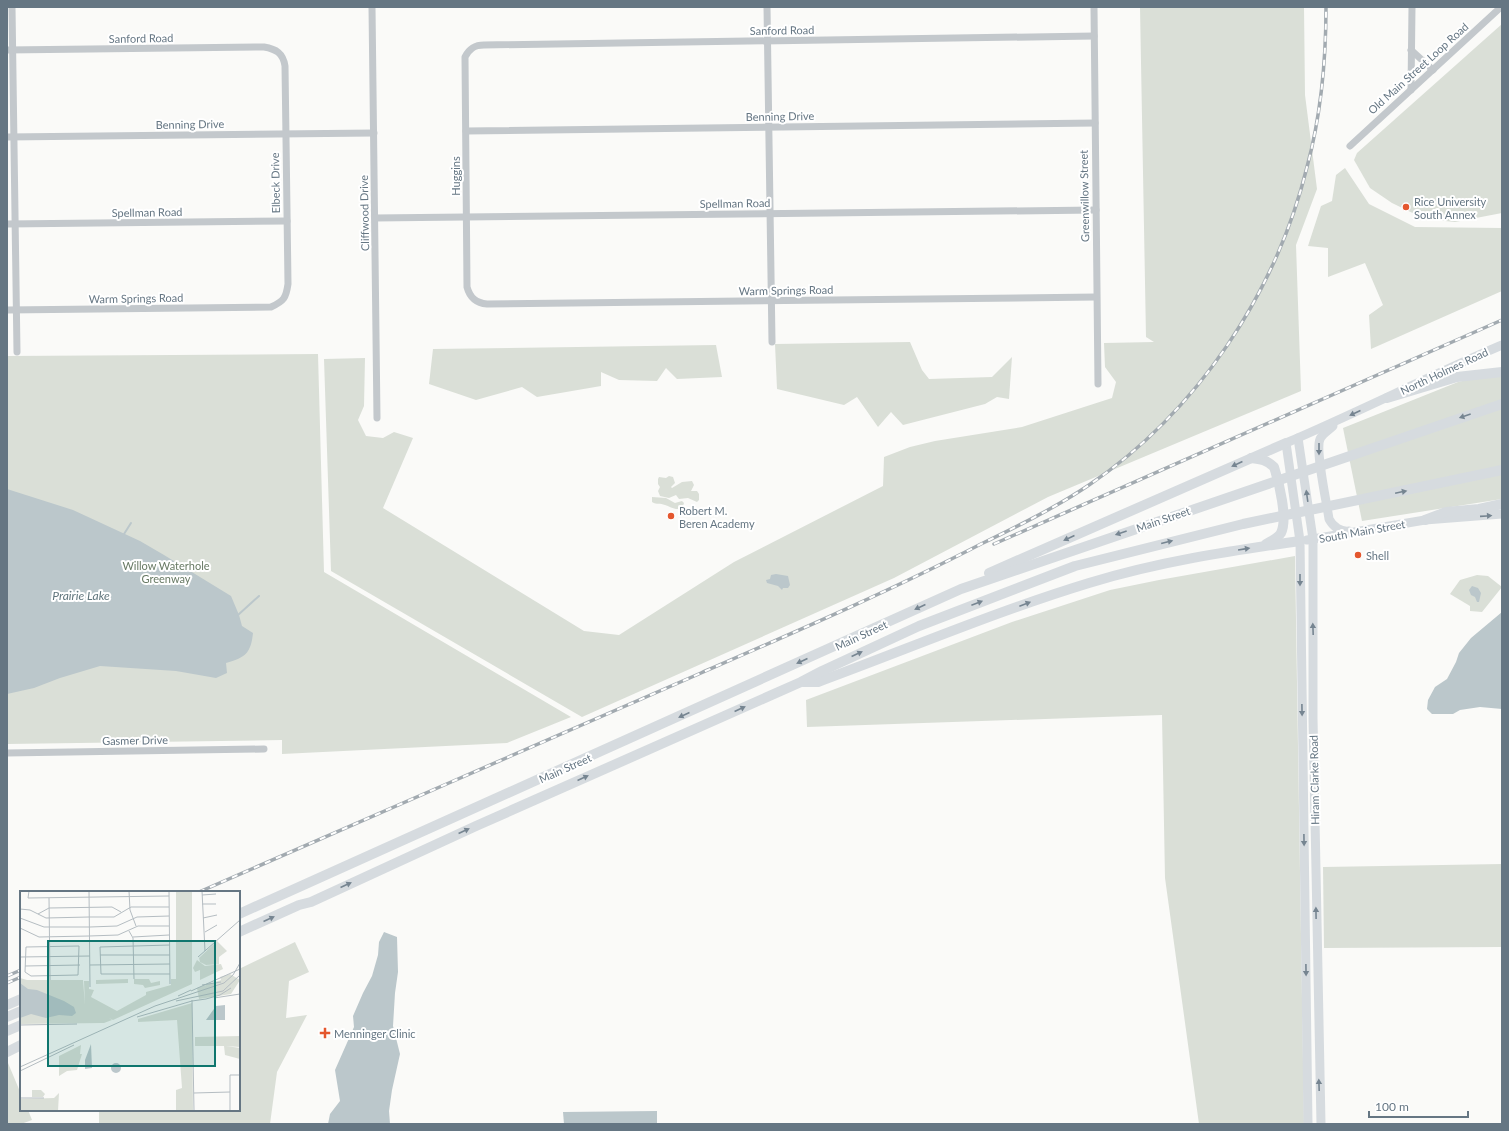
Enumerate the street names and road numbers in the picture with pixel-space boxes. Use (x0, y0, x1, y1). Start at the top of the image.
street label: Old Main Street Loop Road (1365, 20, 1471, 116)
street label: Sanford Road (750, 23, 814, 37)
street label: Sanford Road (109, 31, 173, 45)
street label: Benning Drive (746, 109, 815, 123)
street label: Benning Drive (156, 117, 225, 131)
street label: Greenwillow Street (1077, 150, 1091, 242)
street label: Elbeck Drive (268, 152, 282, 213)
street label: Huggins (449, 156, 462, 196)
street label: Cliffwood Drive (357, 175, 371, 251)
street label: Spellman Road (699, 196, 771, 210)
street label: Spellman Road (111, 205, 183, 219)
street label: Warm Springs Road (739, 283, 833, 297)
street label: Warm Springs Road (89, 291, 183, 305)
street label: North Holmes Road (1398, 345, 1490, 397)
street label: Main Street (1134, 504, 1192, 534)
street label: South Main Street (1318, 517, 1406, 545)
street label: Main Street (833, 617, 889, 653)
street label: Gasmer Drive (102, 733, 168, 747)
street label: Hiram Clarke Road (1307, 735, 1321, 825)
street label: Main Street (537, 751, 593, 785)

